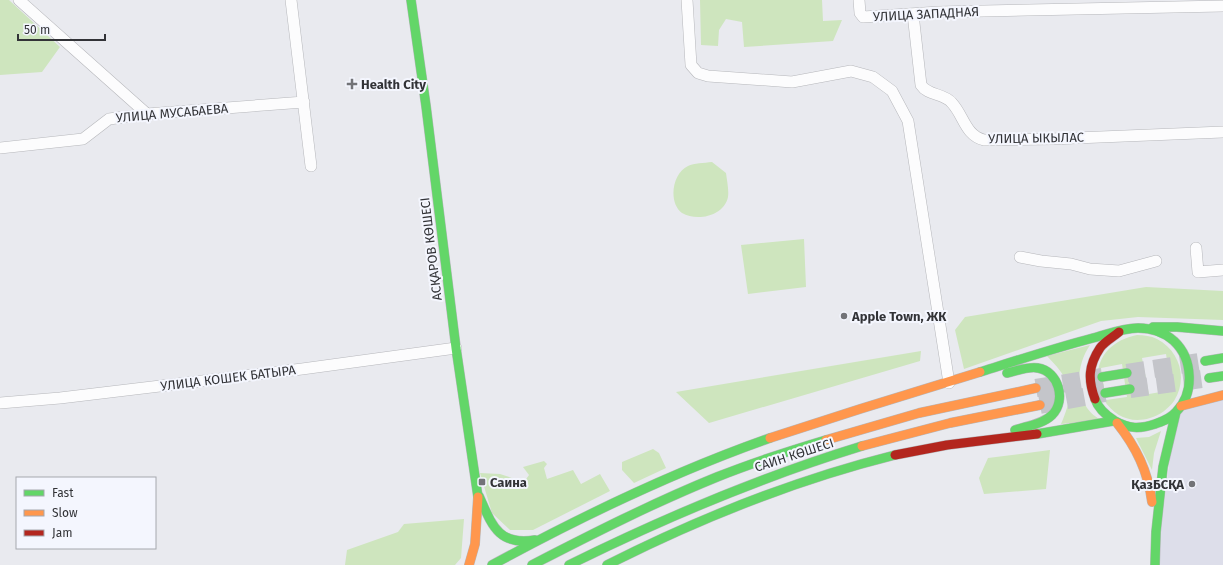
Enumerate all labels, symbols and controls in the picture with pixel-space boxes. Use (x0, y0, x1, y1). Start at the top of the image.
street label: УЛИЦА ЗАПАДНАЯ (873, 4, 979, 24)
scale bar (18, 16, 105, 42)
text: 50 m (24, 23, 50, 37)
place label: Health City (361, 77, 426, 92)
marker: Health City (346, 78, 358, 90)
street label: УЛИЦА МУСАБАЕВА (115, 101, 229, 125)
street label: УЛИЦА ЫКЫЛАС (988, 130, 1085, 146)
street label: АСҚАРОВ КӨШЕСІ (417, 196, 445, 302)
place label: Apple Town, ЖК (851, 309, 947, 324)
marker: Apple Town, ЖК (839, 311, 849, 321)
street label: УЛИЦА КОШЕК БАТЫРА (160, 362, 297, 394)
street label: САИН КӨШЕСІ (753, 435, 835, 475)
place label: Саина (490, 475, 527, 490)
legend (16, 477, 156, 549)
marker: Саина (477, 477, 487, 487)
place label: ҚазБСҚА (1131, 477, 1184, 492)
marker: ҚазБСҚА (1187, 479, 1197, 489)
text: Fast (52, 486, 74, 500)
text: Slow (52, 506, 78, 520)
text: Jam (52, 526, 72, 540)

